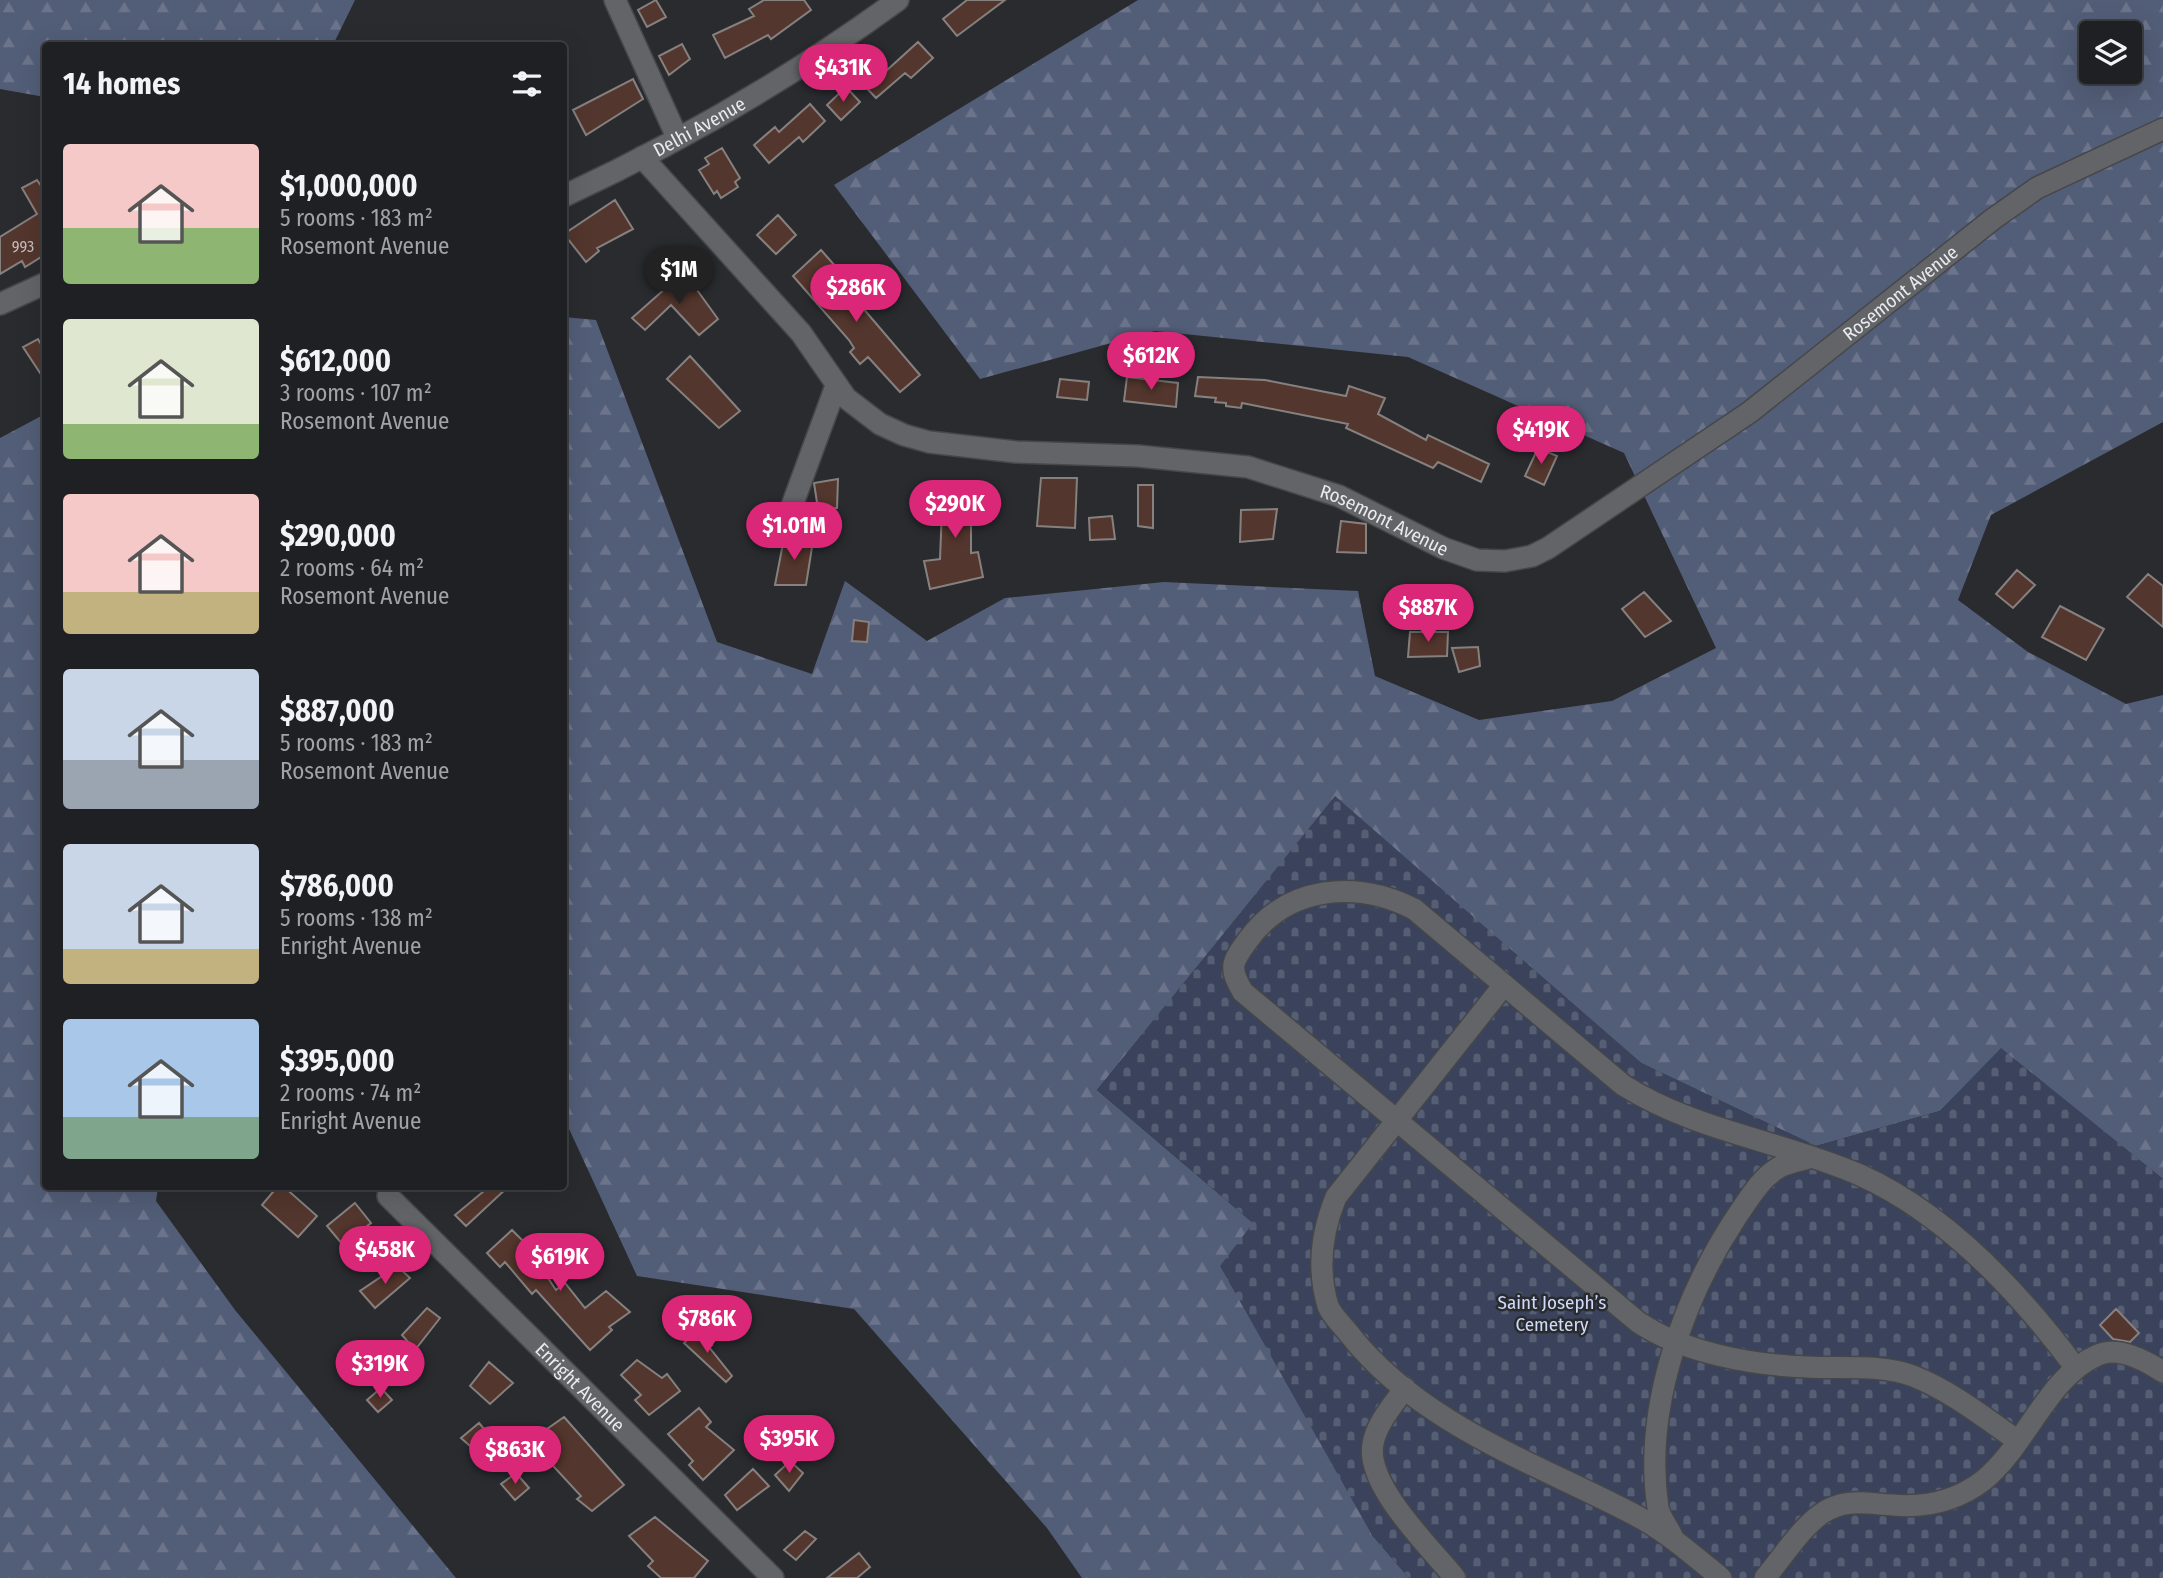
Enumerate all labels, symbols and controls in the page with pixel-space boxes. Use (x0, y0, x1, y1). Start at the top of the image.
map controls (2079, 21, 2142, 84)
button: layers (2079, 21, 2142, 84)
pin: $431K (794, 44, 892, 104)
text: $431K (815, 53, 871, 81)
icon: filters (508, 65, 546, 103)
text: 14 homes (63, 66, 180, 102)
street label: Delhi Avenue (649, 92, 749, 161)
text: $1,000,000 (280, 168, 418, 204)
icon: home (119, 172, 203, 256)
text: 5 rooms · 183 m² (280, 204, 433, 232)
text: Rosemont Avenue (280, 232, 449, 260)
house number: 993 (12, 237, 34, 256)
street label: Rosemont Avenue (1838, 240, 1962, 345)
pin: $1M (645, 246, 713, 306)
text: $1M (661, 255, 697, 283)
pin: $286K (807, 264, 905, 324)
text: $286K (826, 273, 886, 301)
pin: $612K (1102, 332, 1200, 392)
text: $612K (1123, 341, 1179, 369)
text: $612,000 (280, 343, 391, 379)
icon: home (119, 347, 203, 431)
text: 3 rooms · 107 m² (280, 379, 432, 407)
pin: $419K (1492, 406, 1590, 466)
text: Rosemont Avenue (280, 407, 449, 435)
text: $419K (1513, 415, 1569, 443)
street label: Rosemont Avenue (1317, 479, 1452, 560)
pin: $290K (906, 480, 1004, 540)
text: $290K (925, 489, 985, 517)
pin: $1.01M (737, 503, 851, 562)
text: $1.01M (762, 511, 826, 539)
text: $290,000 (280, 518, 396, 554)
icon: home (119, 522, 203, 606)
text: 2 rooms · 64 m² (280, 554, 424, 582)
text: Rosemont Avenue (280, 582, 449, 610)
pin: $887K (1379, 584, 1477, 644)
text: $887K (1399, 593, 1457, 621)
text: $887,000 (280, 693, 395, 729)
icon: home (119, 697, 203, 781)
text: 5 rooms · 183 m² (280, 729, 433, 757)
text: Rosemont Avenue (280, 757, 449, 785)
text: $786,000 (280, 868, 394, 904)
icon: home (119, 872, 203, 956)
text: 5 rooms · 138 m² (280, 904, 433, 932)
text: Enright Avenue (280, 932, 421, 960)
text: $395,000 (280, 1043, 395, 1079)
icon: home (119, 1047, 203, 1131)
text: 2 rooms · 74 m² (280, 1079, 421, 1107)
text: Enright Avenue (280, 1107, 421, 1135)
pin: $458K (336, 1226, 434, 1286)
pin: $619K (511, 1234, 609, 1293)
text: $458K (355, 1235, 415, 1263)
text: $619K (531, 1242, 589, 1270)
park label: Saint Joseph’s Cemetery (1498, 1291, 1606, 1336)
pin: $786K (658, 1296, 756, 1355)
text: $786K (678, 1304, 736, 1332)
street label: Enright Avenue (531, 1338, 630, 1436)
pin: $319K (331, 1340, 429, 1400)
text: $319K (352, 1349, 408, 1377)
pin: $395K (740, 1416, 838, 1475)
text: $395K (760, 1424, 818, 1452)
pin: $863K (466, 1426, 564, 1486)
text: $863K (485, 1435, 545, 1463)

